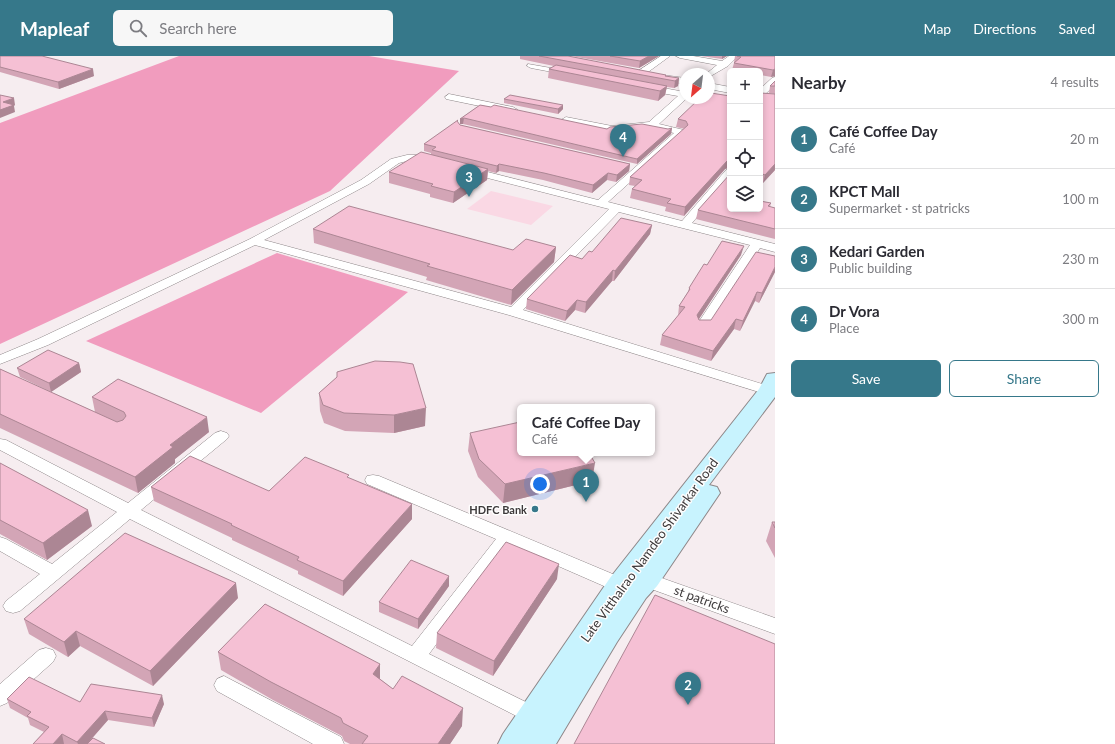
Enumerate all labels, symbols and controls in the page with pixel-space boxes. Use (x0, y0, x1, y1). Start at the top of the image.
search box (113, 10, 393, 46)
text: Mapleaf (20, 17, 89, 40)
icon: search (127, 17, 149, 39)
text: Search here (159, 19, 237, 37)
text: Map (924, 20, 951, 37)
text: Directions (973, 20, 1036, 37)
text: Saved (1058, 20, 1095, 37)
north arrow (679, 68, 715, 104)
map controls (727, 68, 763, 212)
button: + (727, 68, 763, 104)
text: Nearby (791, 72, 846, 93)
text: 4 results (1051, 74, 1099, 90)
button: − (727, 104, 763, 140)
text: Café Coffee Day (829, 122, 938, 140)
pin: 4 (610, 124, 636, 157)
text: 1 (800, 131, 808, 147)
text: 20 m (1070, 131, 1099, 147)
button: locate (727, 140, 763, 176)
text: Café (829, 140, 855, 156)
pin: 3 (456, 164, 482, 197)
button: layers (727, 176, 763, 212)
text: KPCT Mall (829, 182, 900, 200)
text: 2 (800, 191, 808, 207)
text: 100 m (1062, 191, 1099, 207)
text: Supermarket · st patricks (829, 200, 970, 216)
text: Kedari Garden (829, 242, 925, 260)
text: 3 (800, 251, 808, 267)
text: 230 m (1062, 251, 1099, 267)
text: Public building (829, 260, 912, 276)
text: Dr Vora (829, 302, 880, 320)
text: 4 (800, 311, 808, 327)
text: 300 m (1062, 311, 1099, 327)
text: Place (829, 320, 859, 336)
button: Save (791, 360, 941, 397)
button: Share (949, 360, 1099, 397)
popup (517, 404, 655, 456)
text: Café Coffee Day (532, 413, 640, 431)
text: Café (532, 431, 558, 447)
street label: Late Vitthalrao Namdeo Shivarkar Road (577, 455, 721, 645)
pin: 1 (573, 469, 599, 502)
your location (530, 474, 550, 494)
place label: HDFC Bank (469, 503, 527, 516)
marker: HDFC Bank (530, 504, 540, 514)
street label: st patricks (672, 582, 732, 617)
pin: 2 (675, 672, 701, 705)

